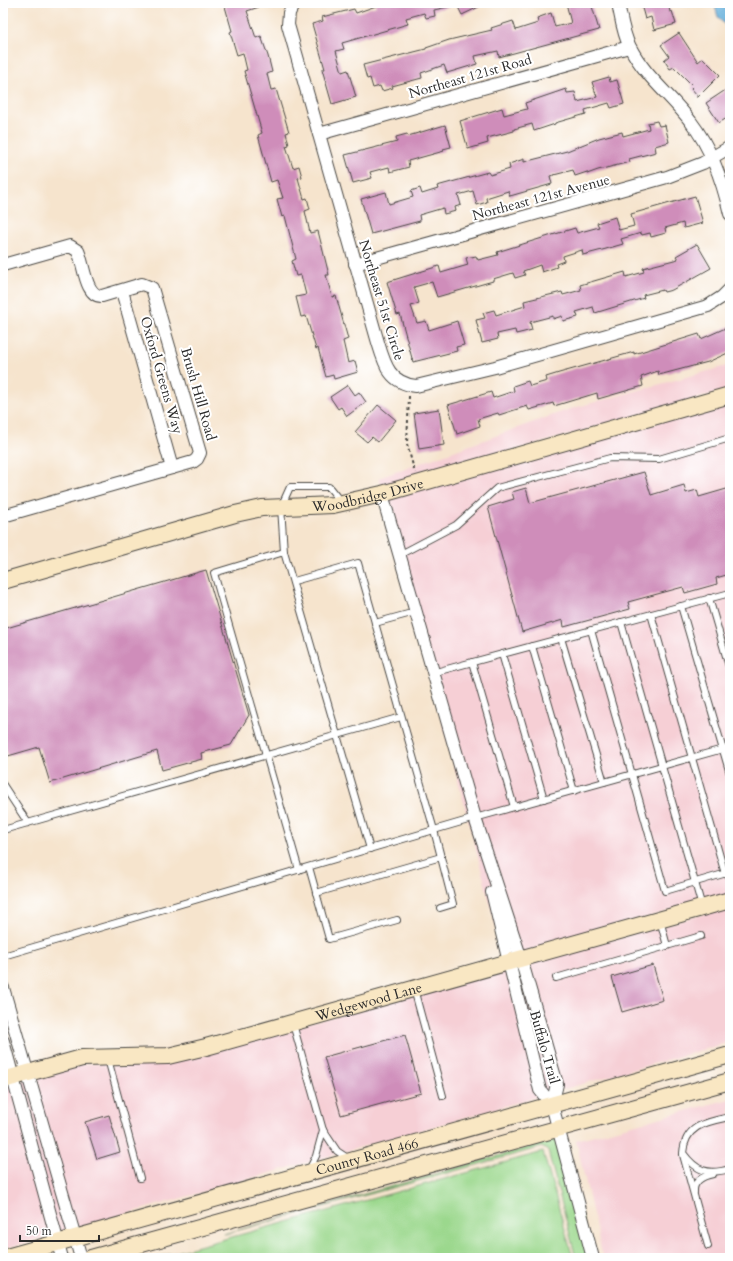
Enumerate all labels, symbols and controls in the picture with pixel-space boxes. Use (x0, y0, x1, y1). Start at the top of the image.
street label: Northeast 121st Road (406, 50, 534, 103)
street label: Northeast 121st Avenue (470, 170, 612, 225)
street label: Northeast 51st Circle (354, 237, 409, 363)
street label: Oxford Greens Way (136, 314, 188, 437)
street label: Brush Hill Road (176, 346, 221, 443)
street label: Woodbridge Drive (310, 474, 426, 516)
street label: Wedgewood Lane (312, 978, 424, 1026)
street label: Buffalo Trail (525, 1008, 564, 1086)
street label: County Road 466 (314, 1133, 421, 1180)
scale bar (20, 1217, 99, 1243)
text: 50 m (26, 1223, 53, 1239)

